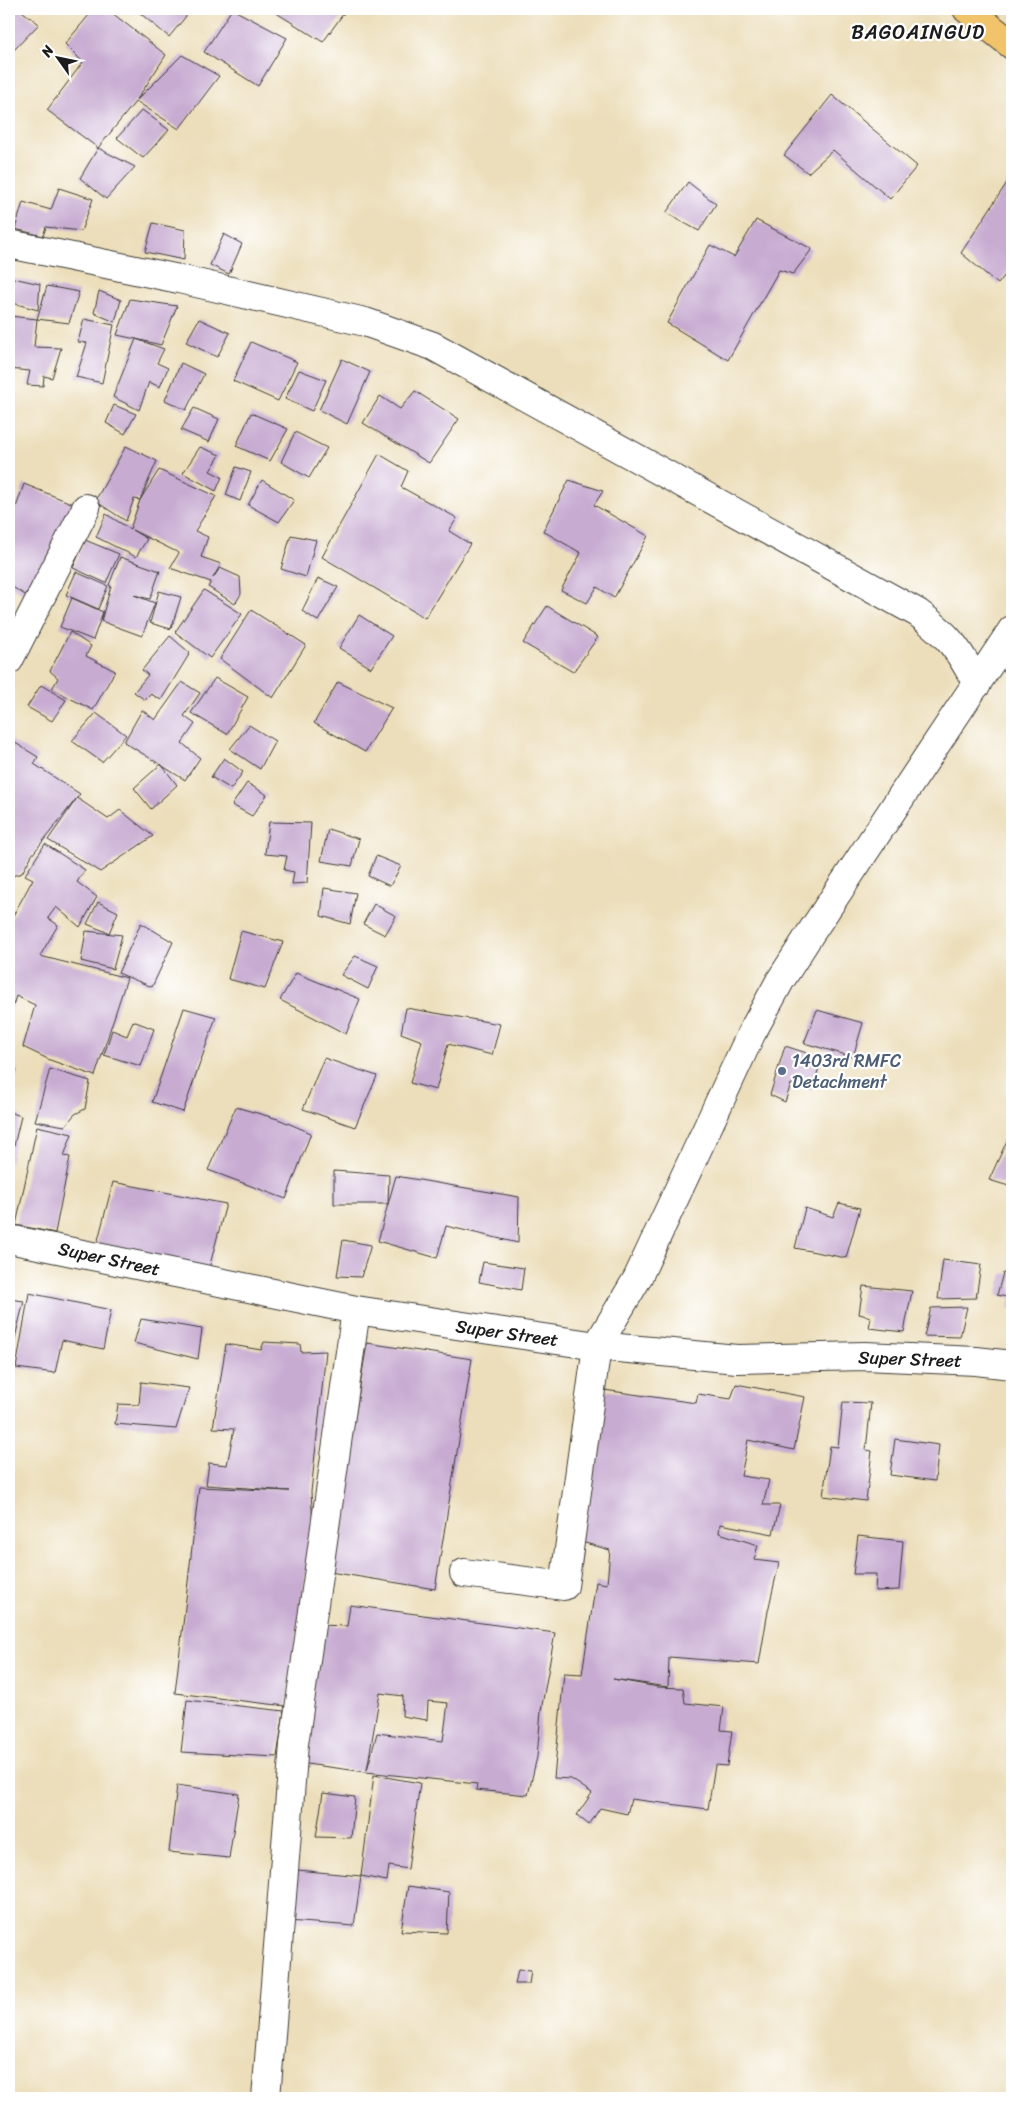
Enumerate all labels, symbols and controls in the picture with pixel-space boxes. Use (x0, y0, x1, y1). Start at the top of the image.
district label: BAGOAINGUD (851, 15, 985, 50)
north arrow (32, 32, 82, 82)
text: N (34, 40, 61, 63)
place label: 1403rd RMFC Detachment (792, 1045, 902, 1098)
marker: 1403rd RMFC Detachment (776, 1065, 788, 1077)
street label: Super Street (55, 1233, 163, 1285)
street label: Super Street (454, 1310, 561, 1356)
street label: Super Street (858, 1341, 962, 1377)

